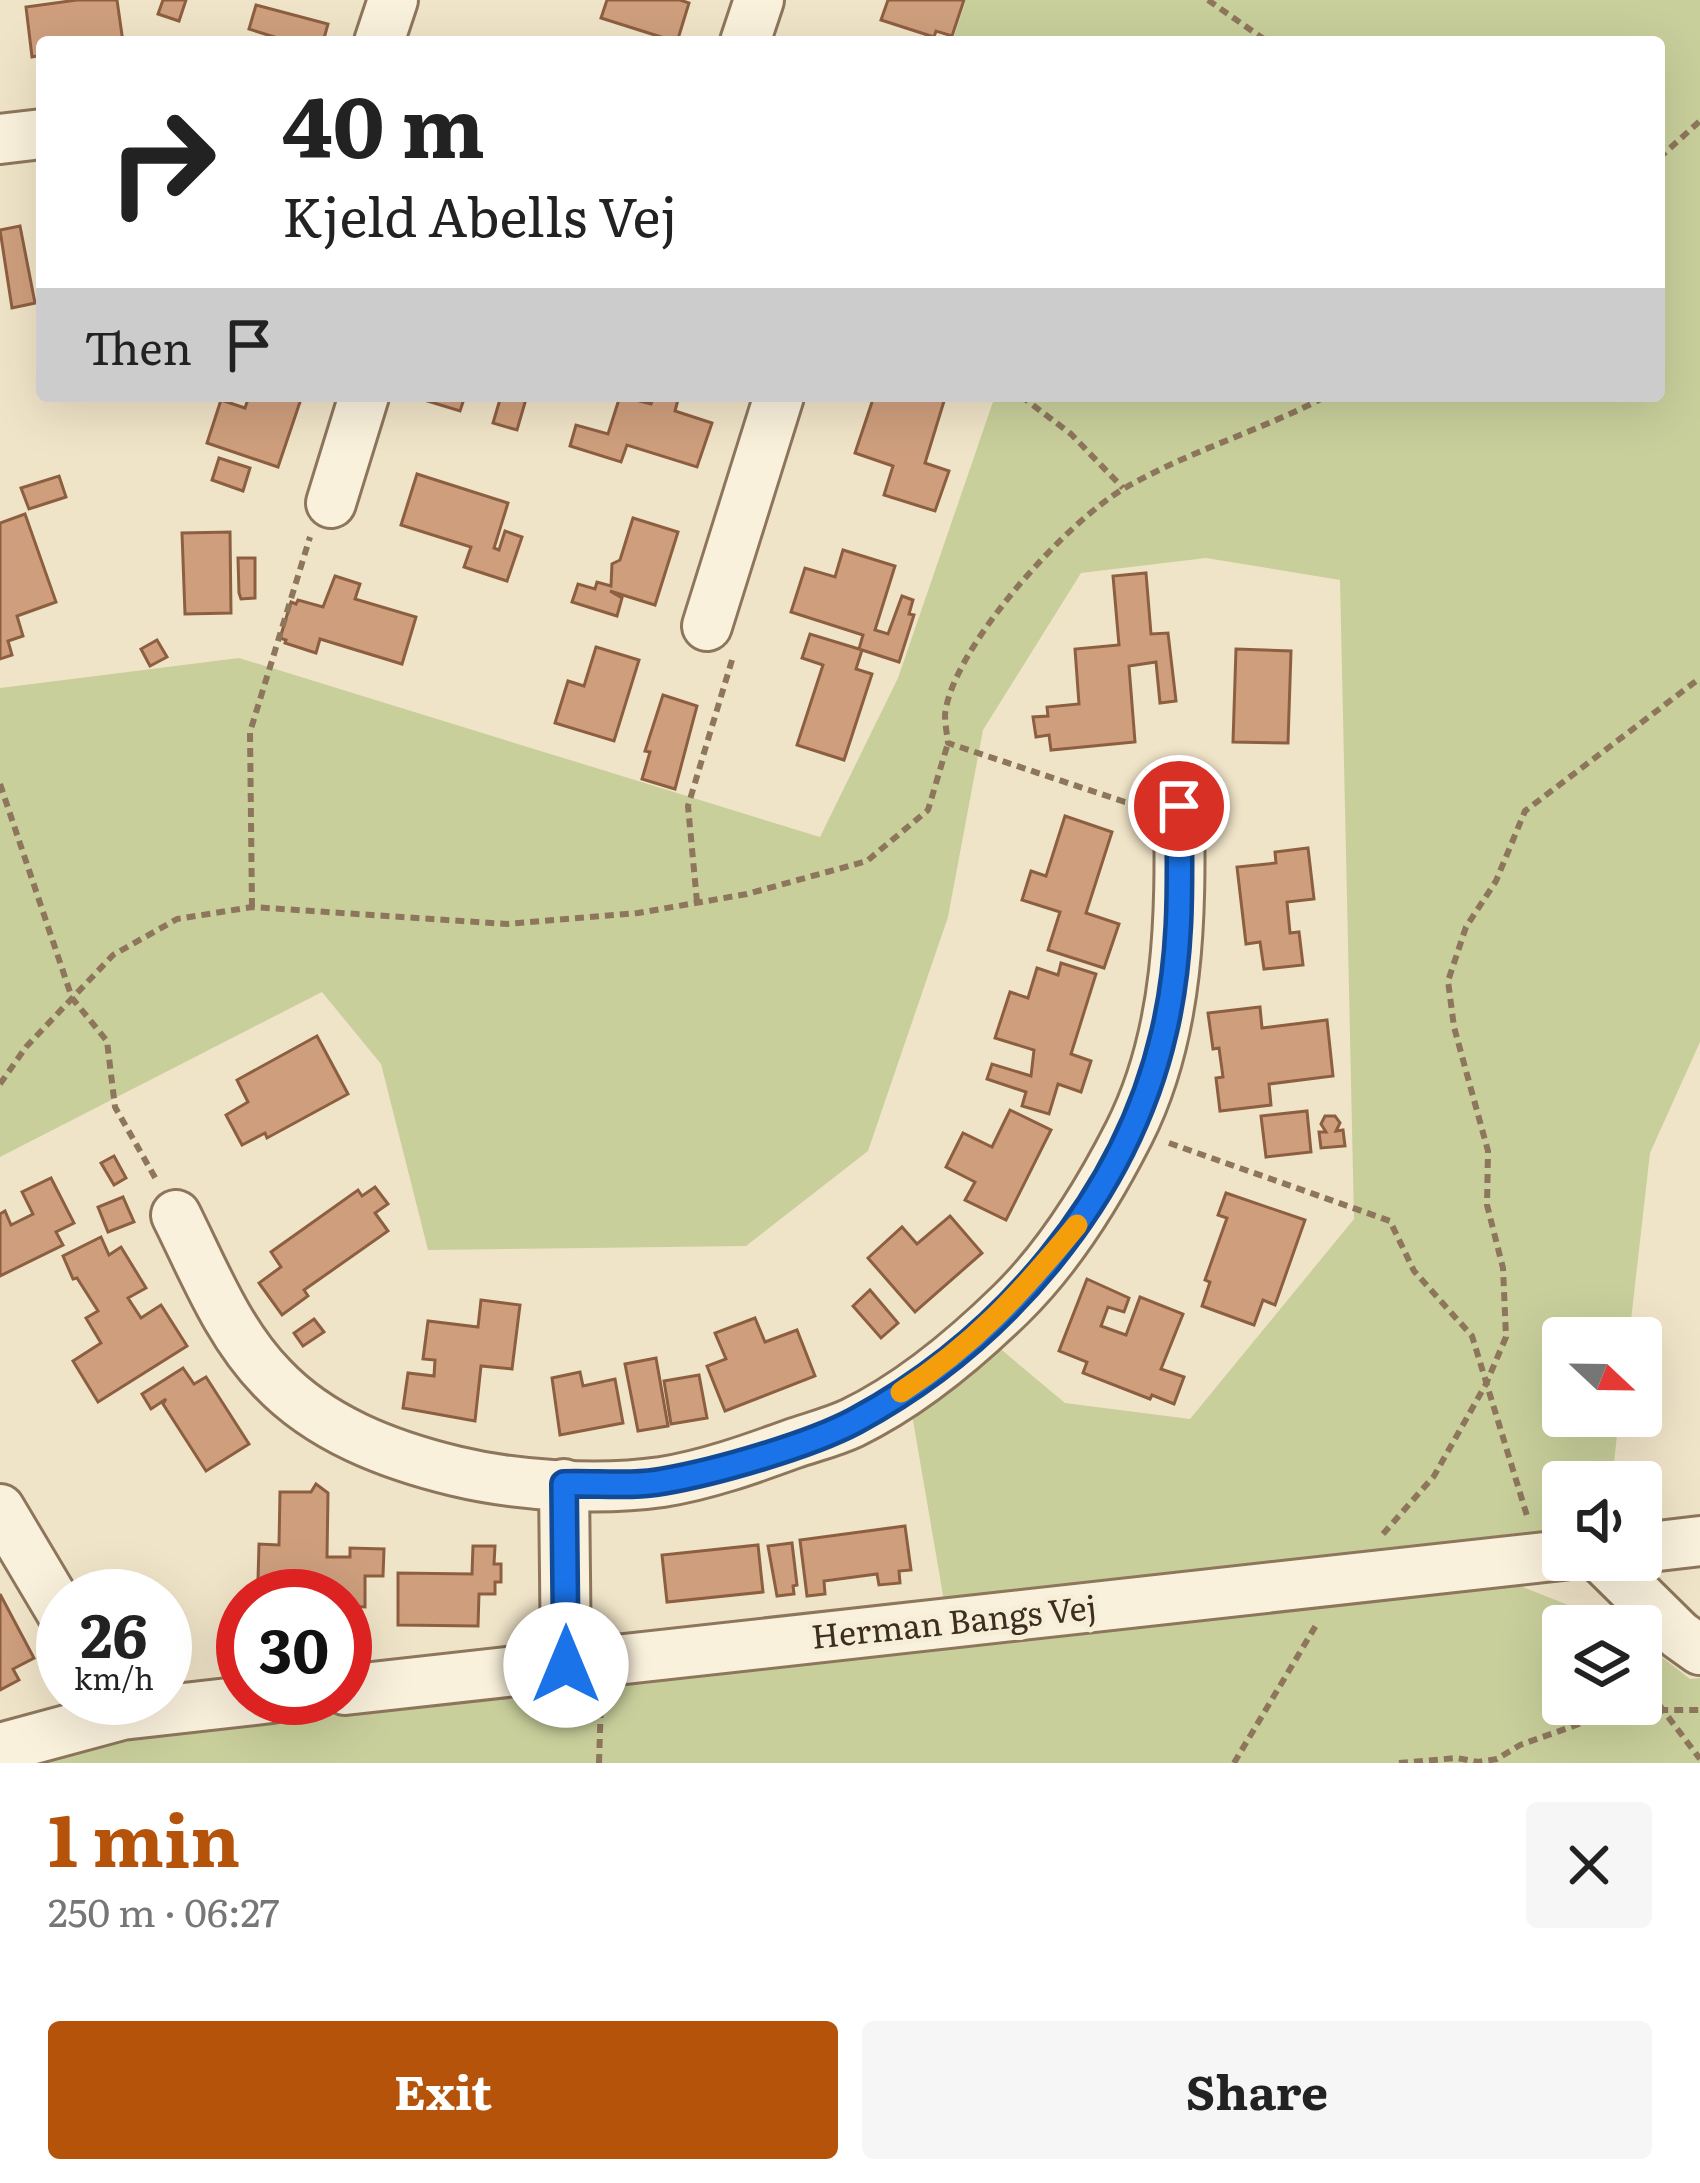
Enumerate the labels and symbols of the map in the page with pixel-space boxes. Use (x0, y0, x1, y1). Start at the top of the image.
pin (1128, 755, 1230, 857)
north arrow (1542, 1317, 1662, 1437)
speed limit sign: 30 (216, 1569, 372, 1725)
street label: Herman Bangs Vej (809, 1580, 1099, 1659)
position arrow (503, 1602, 629, 1728)

